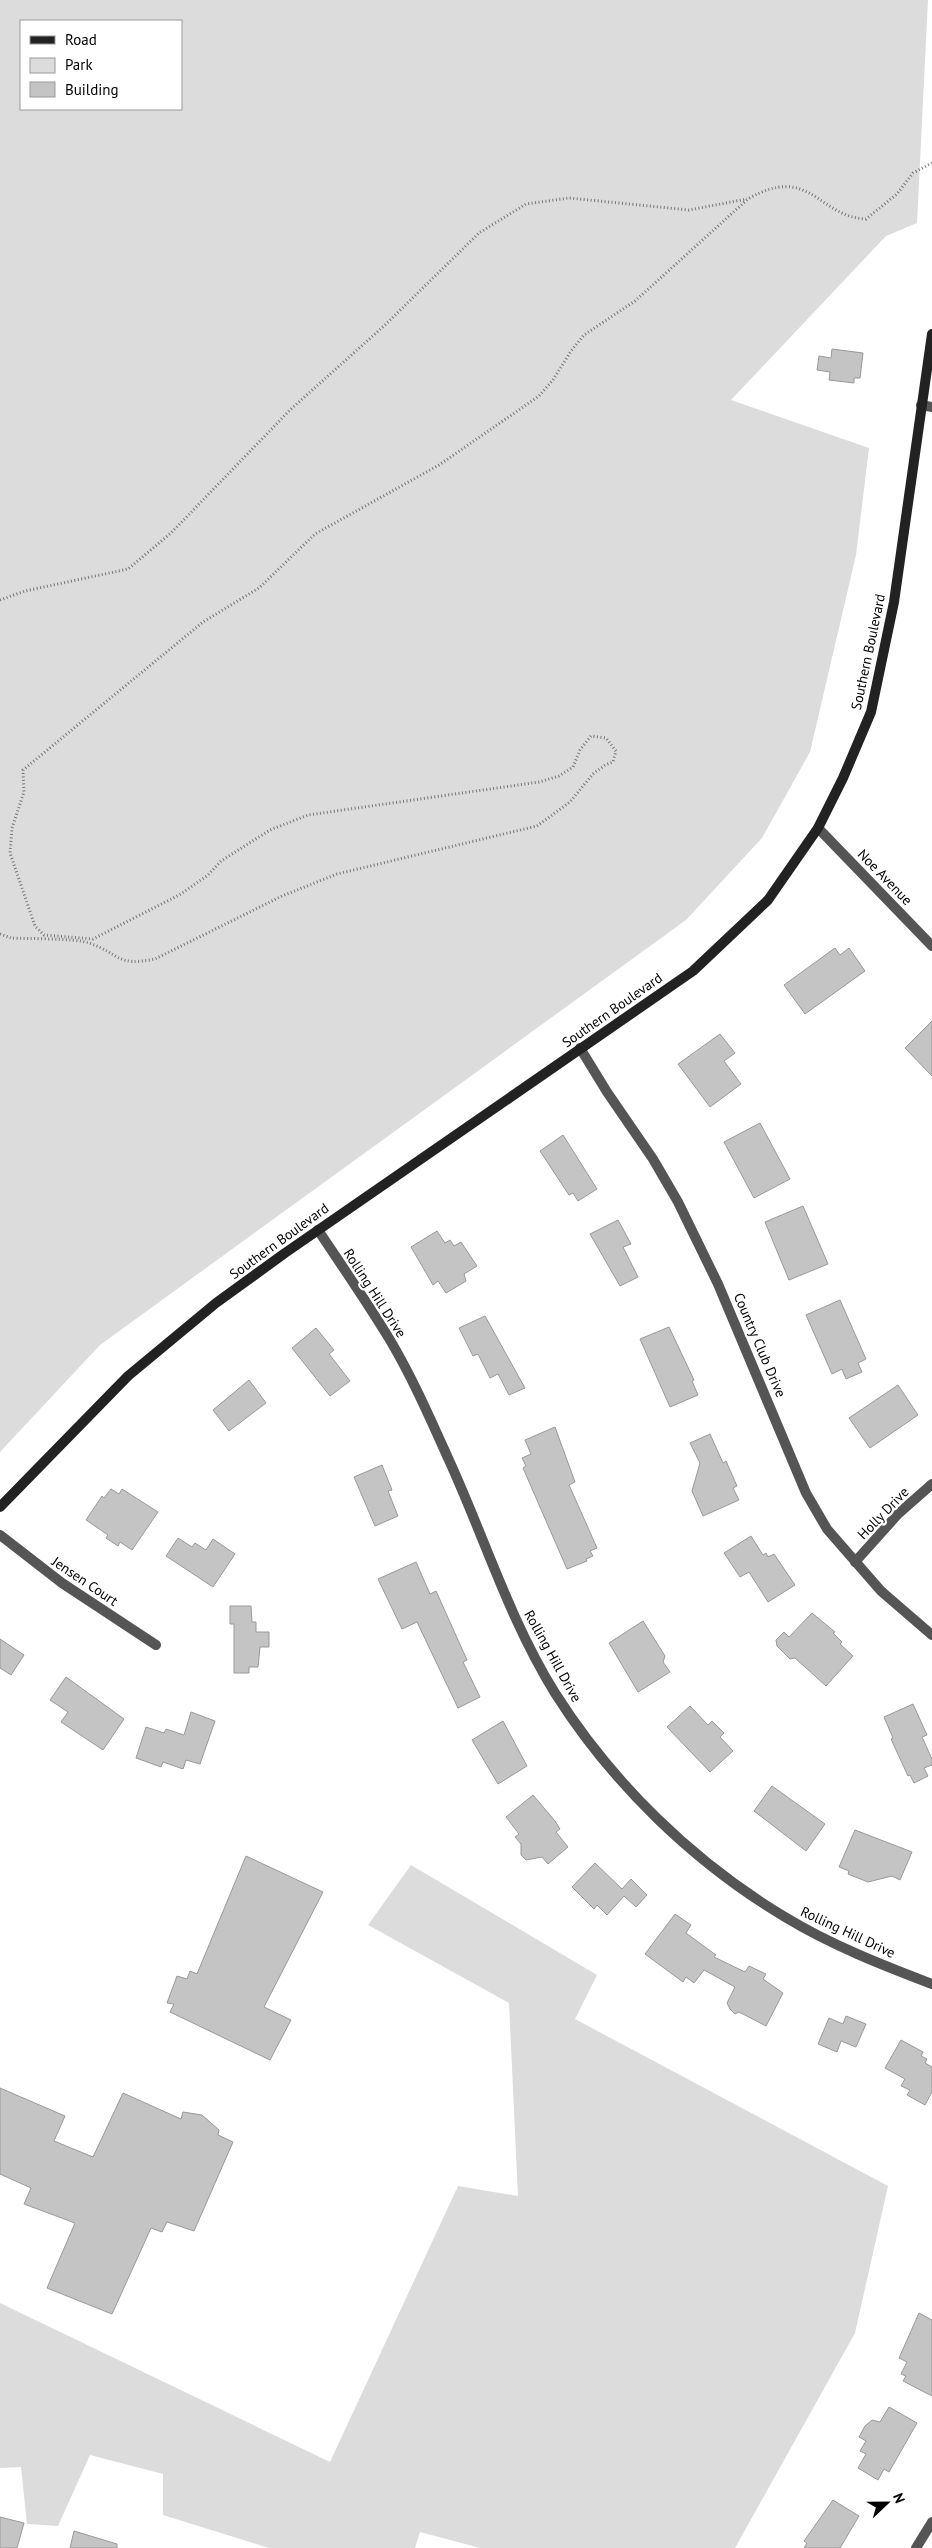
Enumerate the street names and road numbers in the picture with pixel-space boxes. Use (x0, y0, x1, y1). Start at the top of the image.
street label: Southern Boulevard (847, 592, 889, 712)
street label: Noe Avenue (854, 845, 916, 909)
street label: Southern Boulevard (558, 969, 666, 1051)
street label: Southern Boulevard (226, 1199, 332, 1283)
street label: Rolling Hill Drive (340, 1245, 410, 1341)
street label: Country Club Drive (730, 1290, 790, 1400)
street label: Holly Drive (854, 1483, 912, 1543)
street label: Jensen Court (48, 1552, 122, 1610)
street label: Rolling Hill Drive (520, 1607, 586, 1705)
street label: Rolling Hill Drive (798, 1902, 898, 1962)

